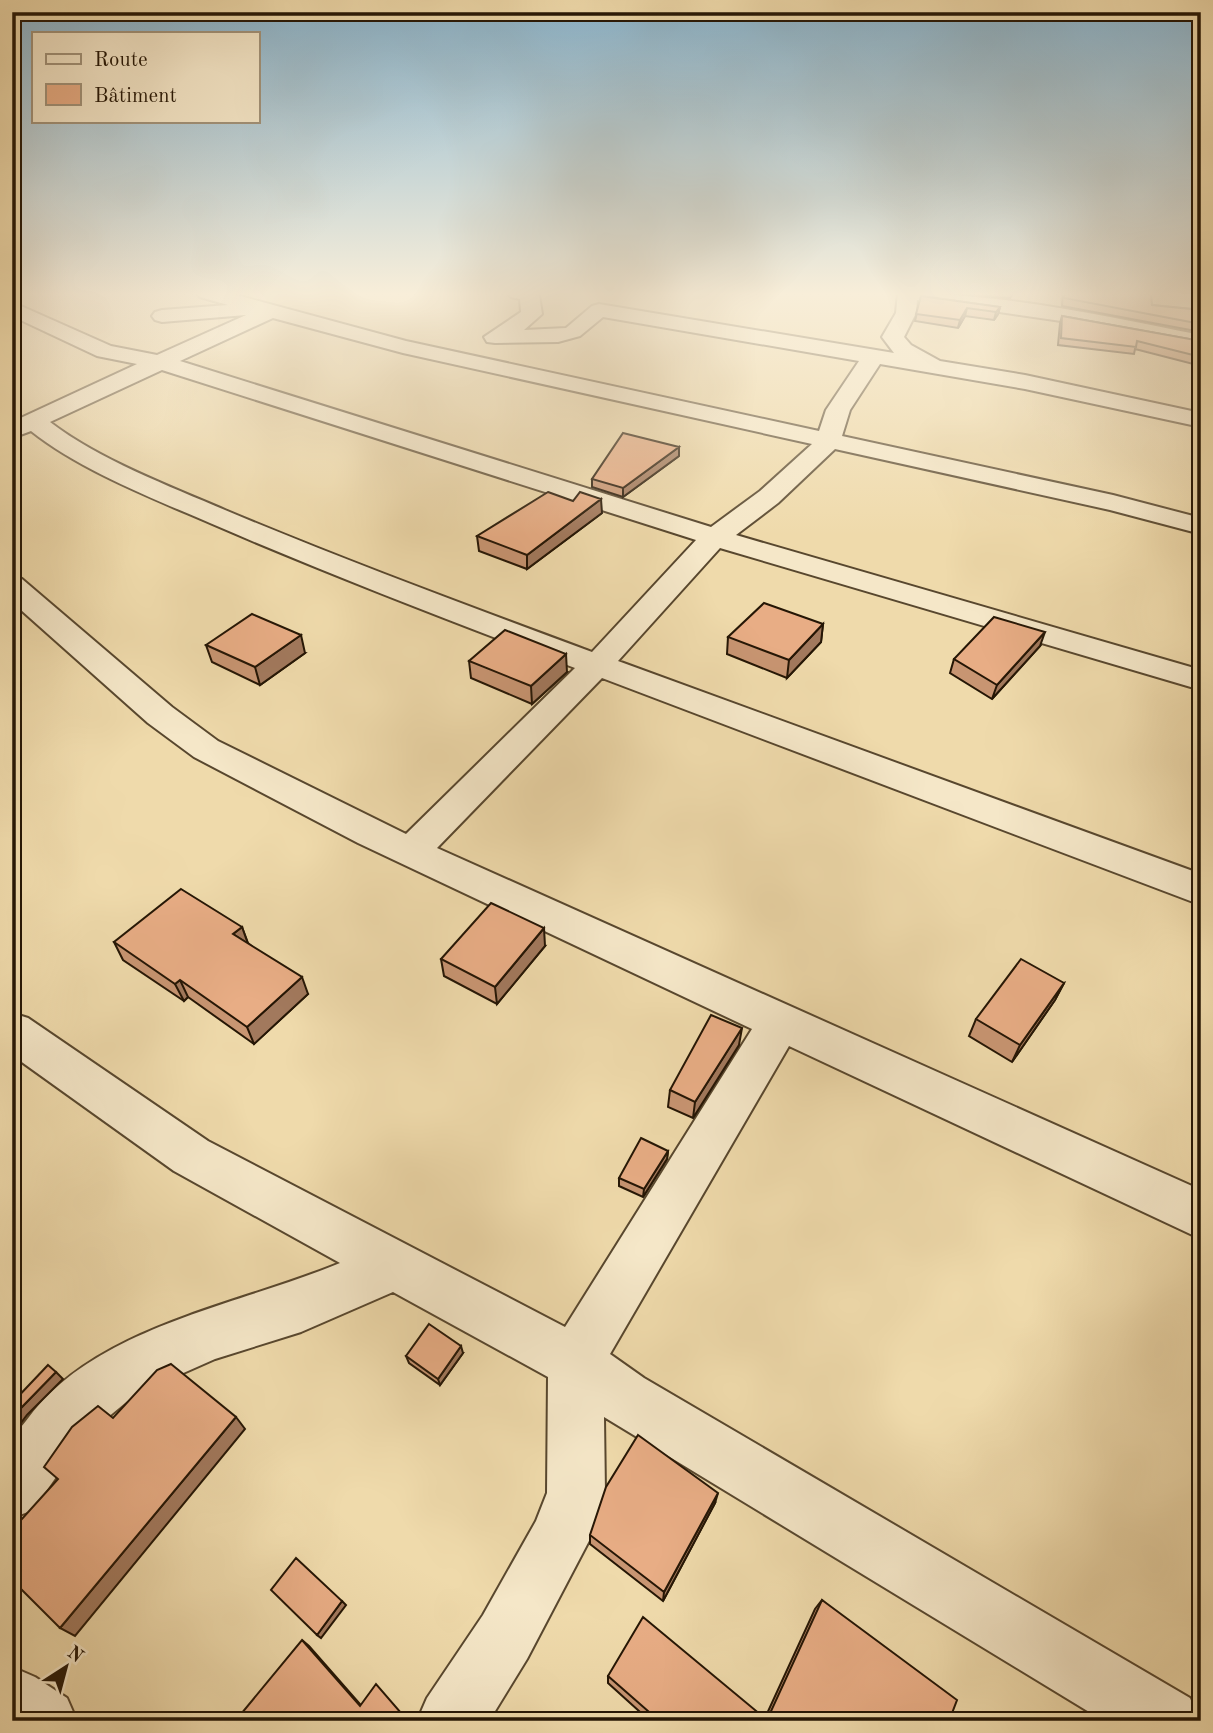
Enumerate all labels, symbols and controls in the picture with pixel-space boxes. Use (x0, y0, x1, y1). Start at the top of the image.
legend (32, 32, 259, 122)
text: Route (94, 50, 148, 71)
text: Bâtiment (94, 86, 177, 107)
north arrow (32, 1632, 102, 1702)
text: N (63, 1643, 86, 1668)

